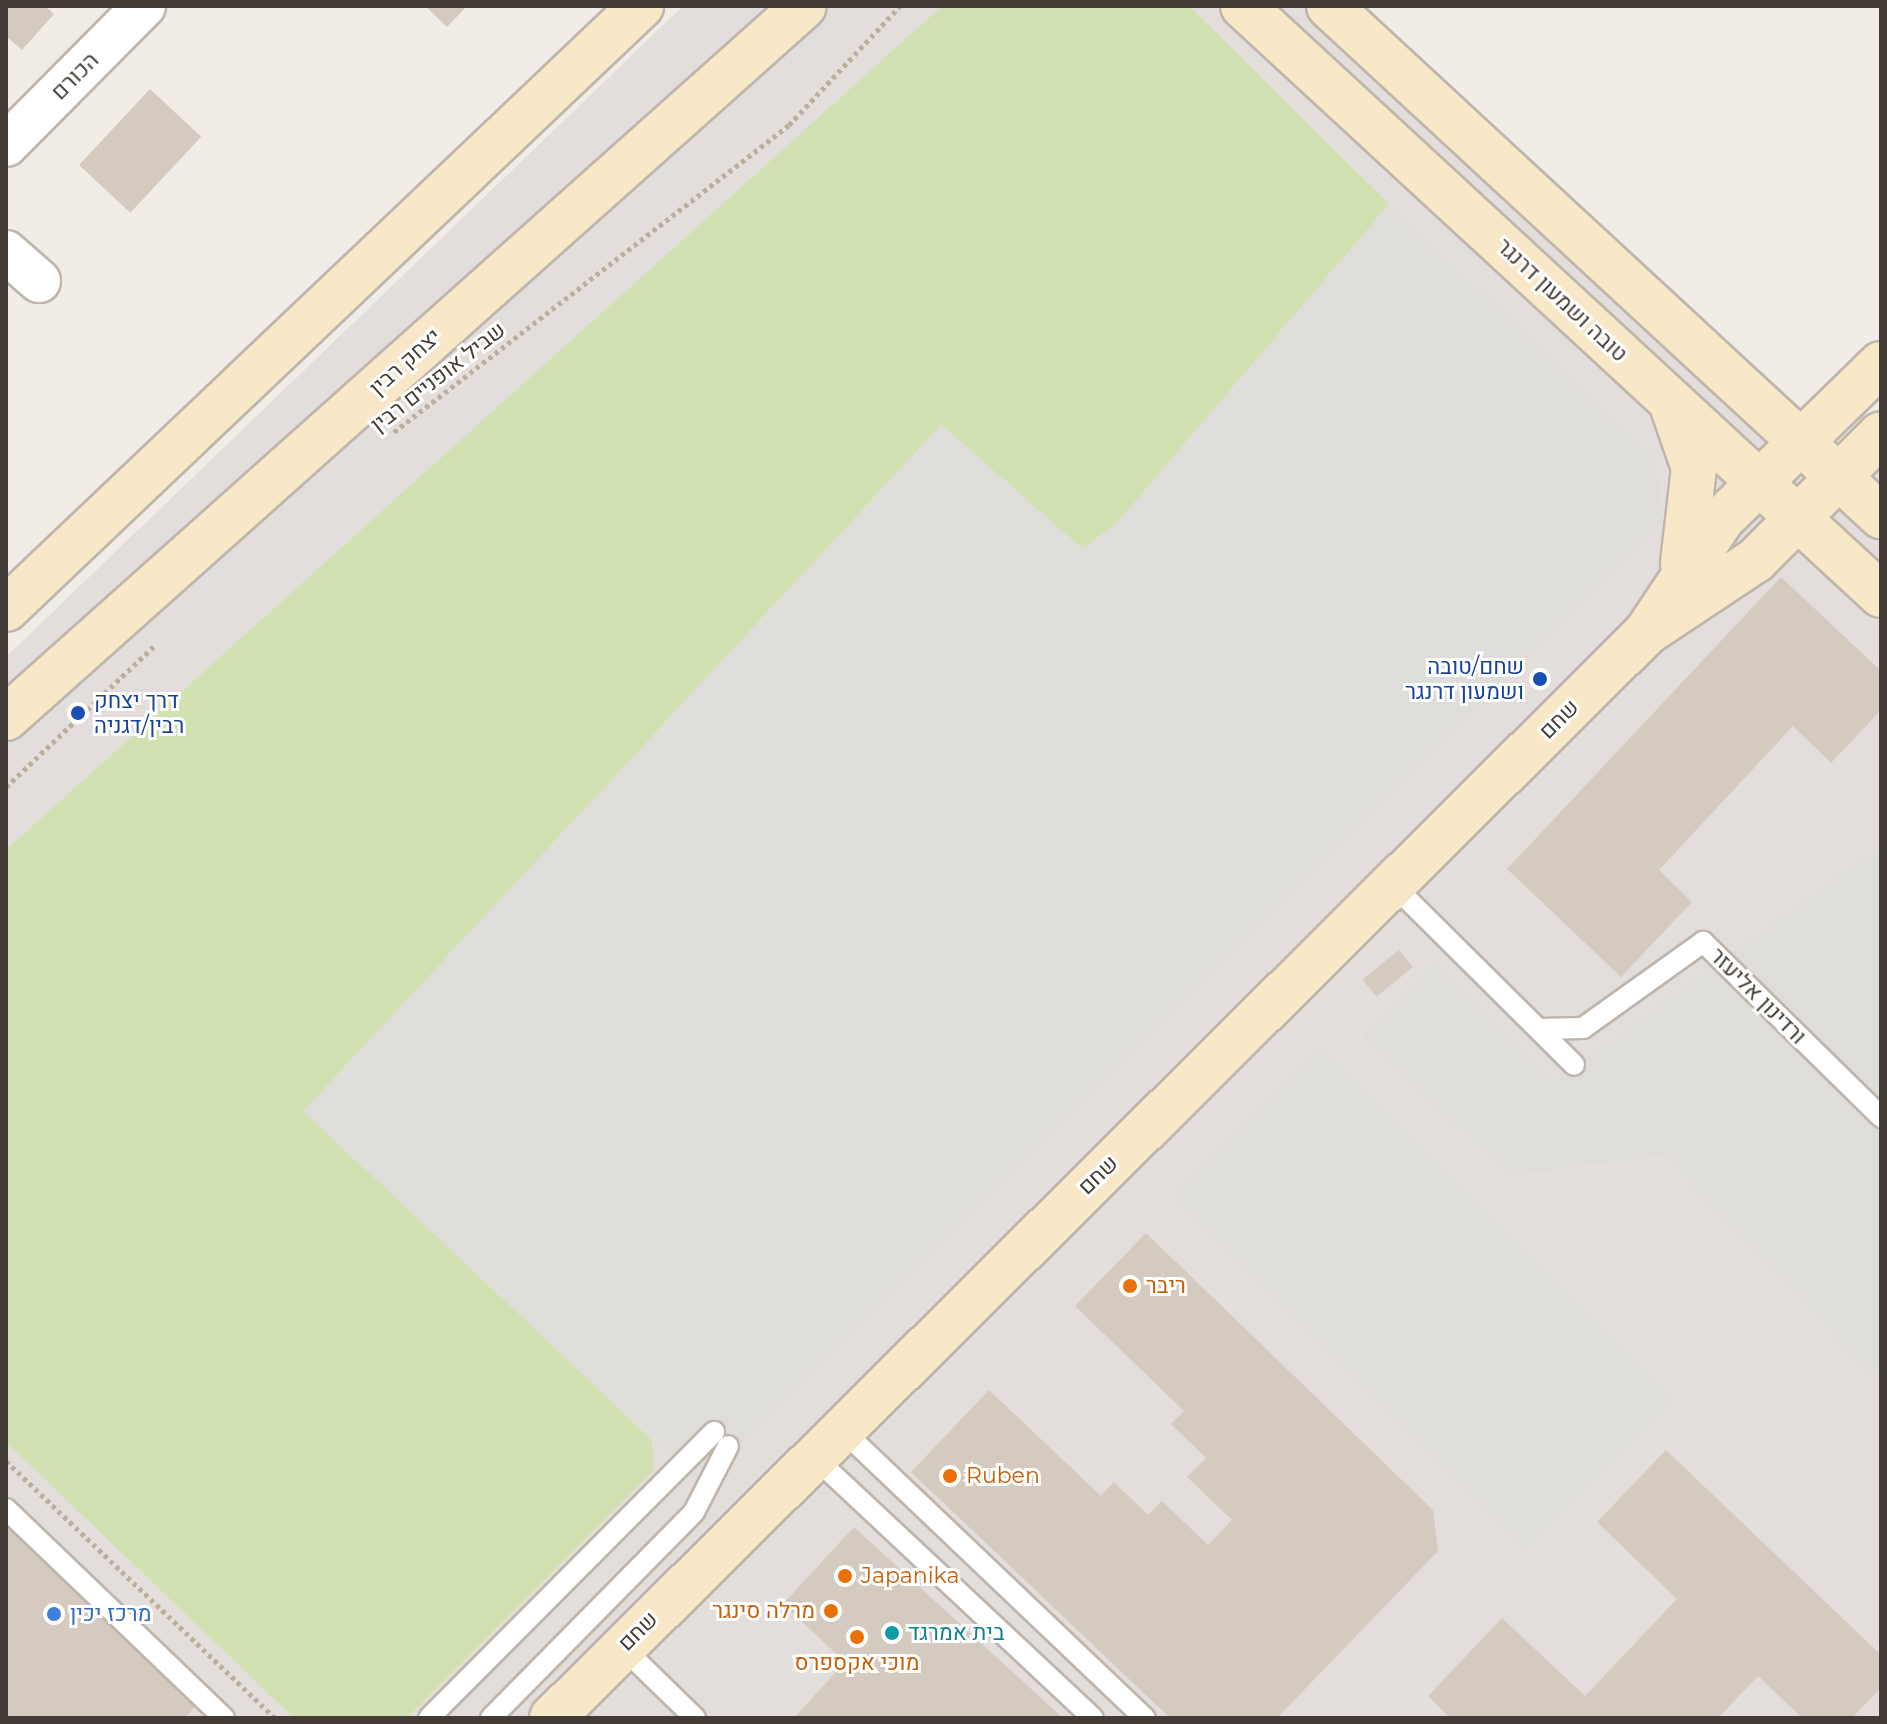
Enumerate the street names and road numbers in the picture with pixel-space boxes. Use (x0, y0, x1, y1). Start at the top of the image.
street label: הכורם (46, 47, 104, 105)
street label: טובה ושמעון דרנגר (1491, 233, 1633, 367)
street label: שביל אופניים רבין (365, 316, 511, 438)
street label: יצחק רבין (364, 323, 446, 401)
street label: שחם (1534, 694, 1584, 744)
street label: ורדינון אליעזר (1704, 942, 1812, 1050)
street label: שחם (1073, 1150, 1123, 1200)
street label: שחם (613, 1606, 663, 1656)

